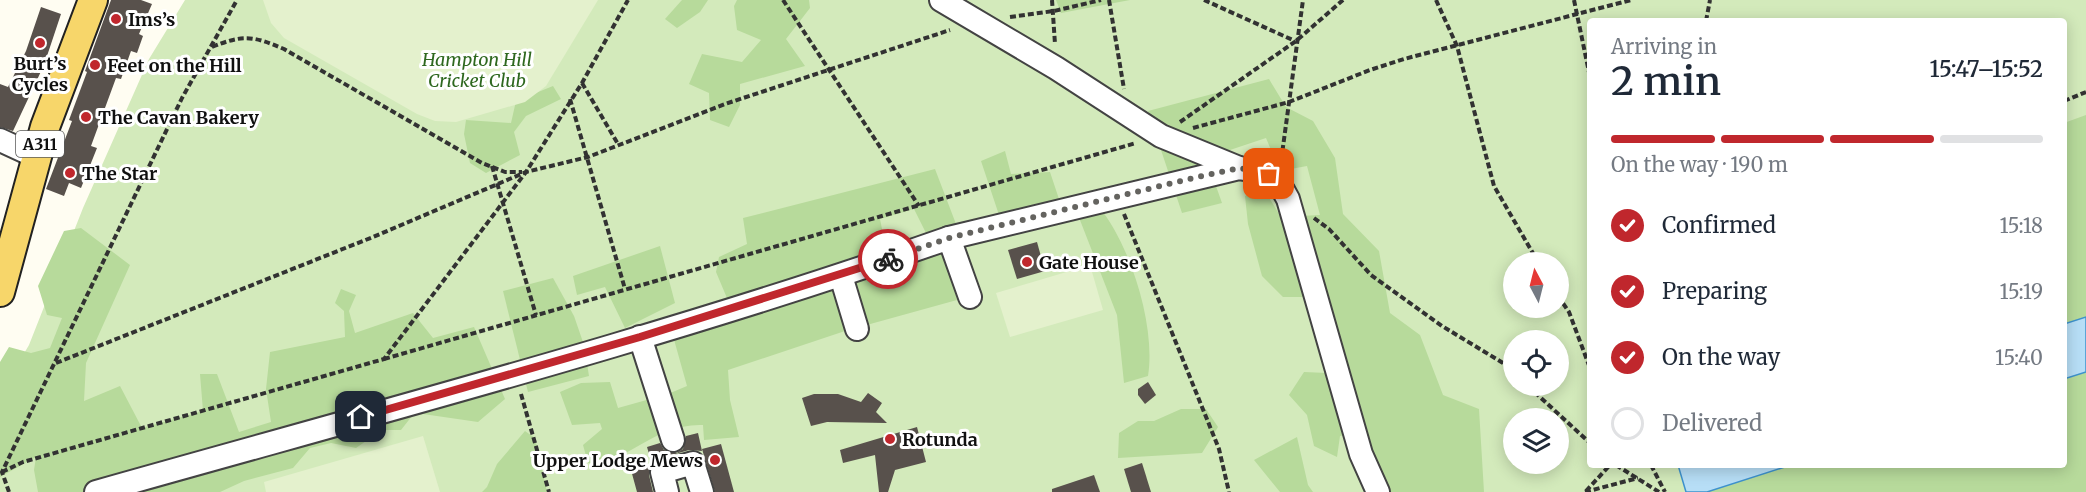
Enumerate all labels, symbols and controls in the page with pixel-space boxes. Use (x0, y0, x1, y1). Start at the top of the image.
place label: Ims’s (128, 8, 175, 31)
marker: Ims’s (109, 12, 123, 26)
text: Arriving in (1611, 34, 1717, 59)
marker: Burt’s Cycles (33, 36, 47, 50)
park label: Hampton Hill Cricket Club (421, 48, 532, 92)
place label: Burt’s Cycles (12, 52, 68, 96)
place label: Feet on the Hill (107, 54, 242, 77)
text: 15:47–15:52 (1930, 55, 2043, 83)
text: 2 min (1611, 57, 1721, 106)
marker: Feet on the Hill (88, 58, 102, 72)
place label: The Cavan Bakery (98, 106, 259, 129)
marker: The Cavan Bakery (79, 110, 93, 124)
road number: A311 (16, 131, 64, 157)
pin (1243, 148, 1294, 199)
text: On the way · 190 m (1611, 152, 1788, 177)
icon: bag (1252, 157, 1285, 190)
place label: The Star (82, 162, 157, 185)
marker: The Star (63, 166, 77, 180)
icon: check (1611, 209, 1644, 242)
text: Confirmed (1662, 211, 1776, 239)
text: 15:18 (1999, 213, 2043, 238)
courier (858, 229, 918, 289)
icon: bike (872, 243, 905, 276)
place label: Gate House (1039, 251, 1139, 274)
north arrow (1503, 252, 1569, 318)
map controls (1503, 252, 1569, 474)
marker: Gate House (1020, 255, 1034, 269)
icon: check (1611, 275, 1644, 308)
text: Preparing (1662, 277, 1767, 305)
text: 15:19 (2000, 279, 2043, 304)
button: locate (1503, 330, 1569, 396)
icon: check (1611, 341, 1644, 374)
text: On the way (1662, 343, 1780, 371)
text: 15:40 (1995, 345, 2043, 370)
pin (335, 391, 386, 442)
icon: home (344, 400, 377, 433)
button: layers (1503, 408, 1569, 474)
text: Delivered (1662, 409, 1762, 437)
place label: Rotunda (902, 428, 978, 451)
marker: Rotunda (883, 432, 897, 446)
place label: Upper Lodge Mews (533, 449, 703, 472)
marker: Upper Lodge Mews (708, 453, 722, 467)

